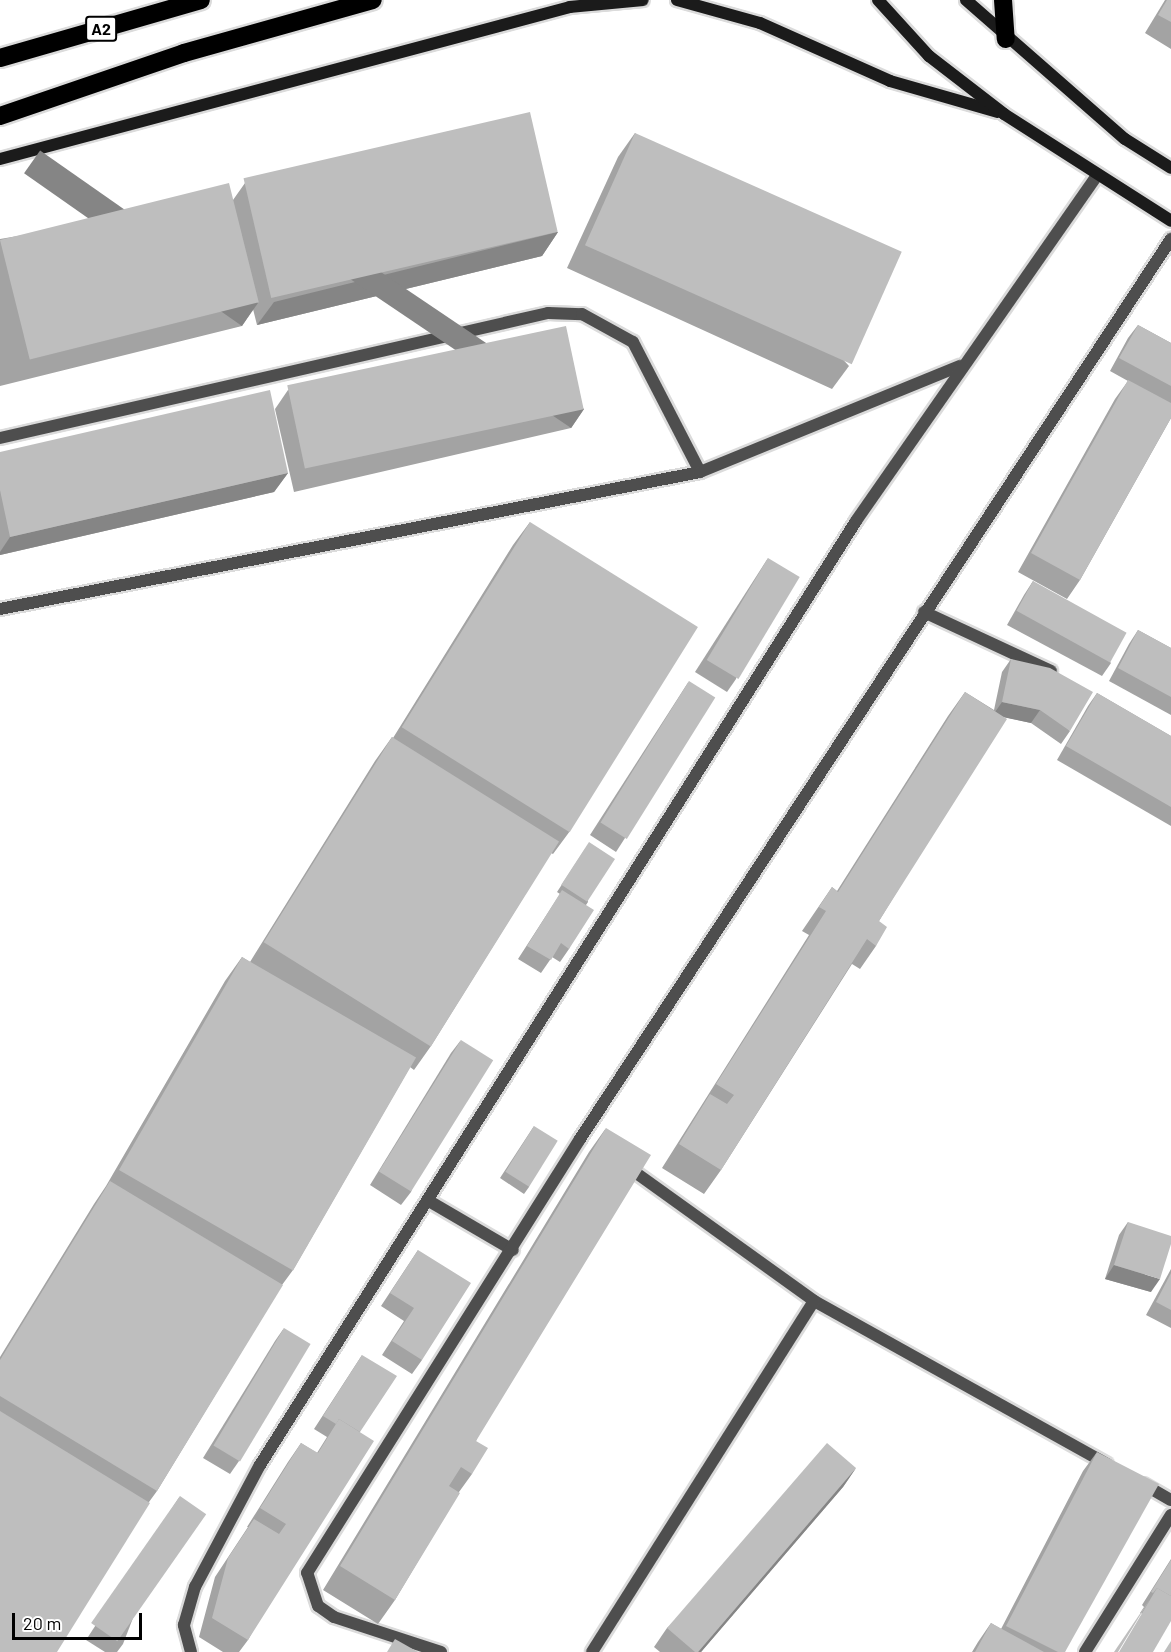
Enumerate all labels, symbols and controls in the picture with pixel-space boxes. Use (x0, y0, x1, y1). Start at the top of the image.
road number: A2 (84, 16, 118, 42)
scale bar (15, 1601, 146, 1639)
text: 20 m (23, 1612, 61, 1634)

